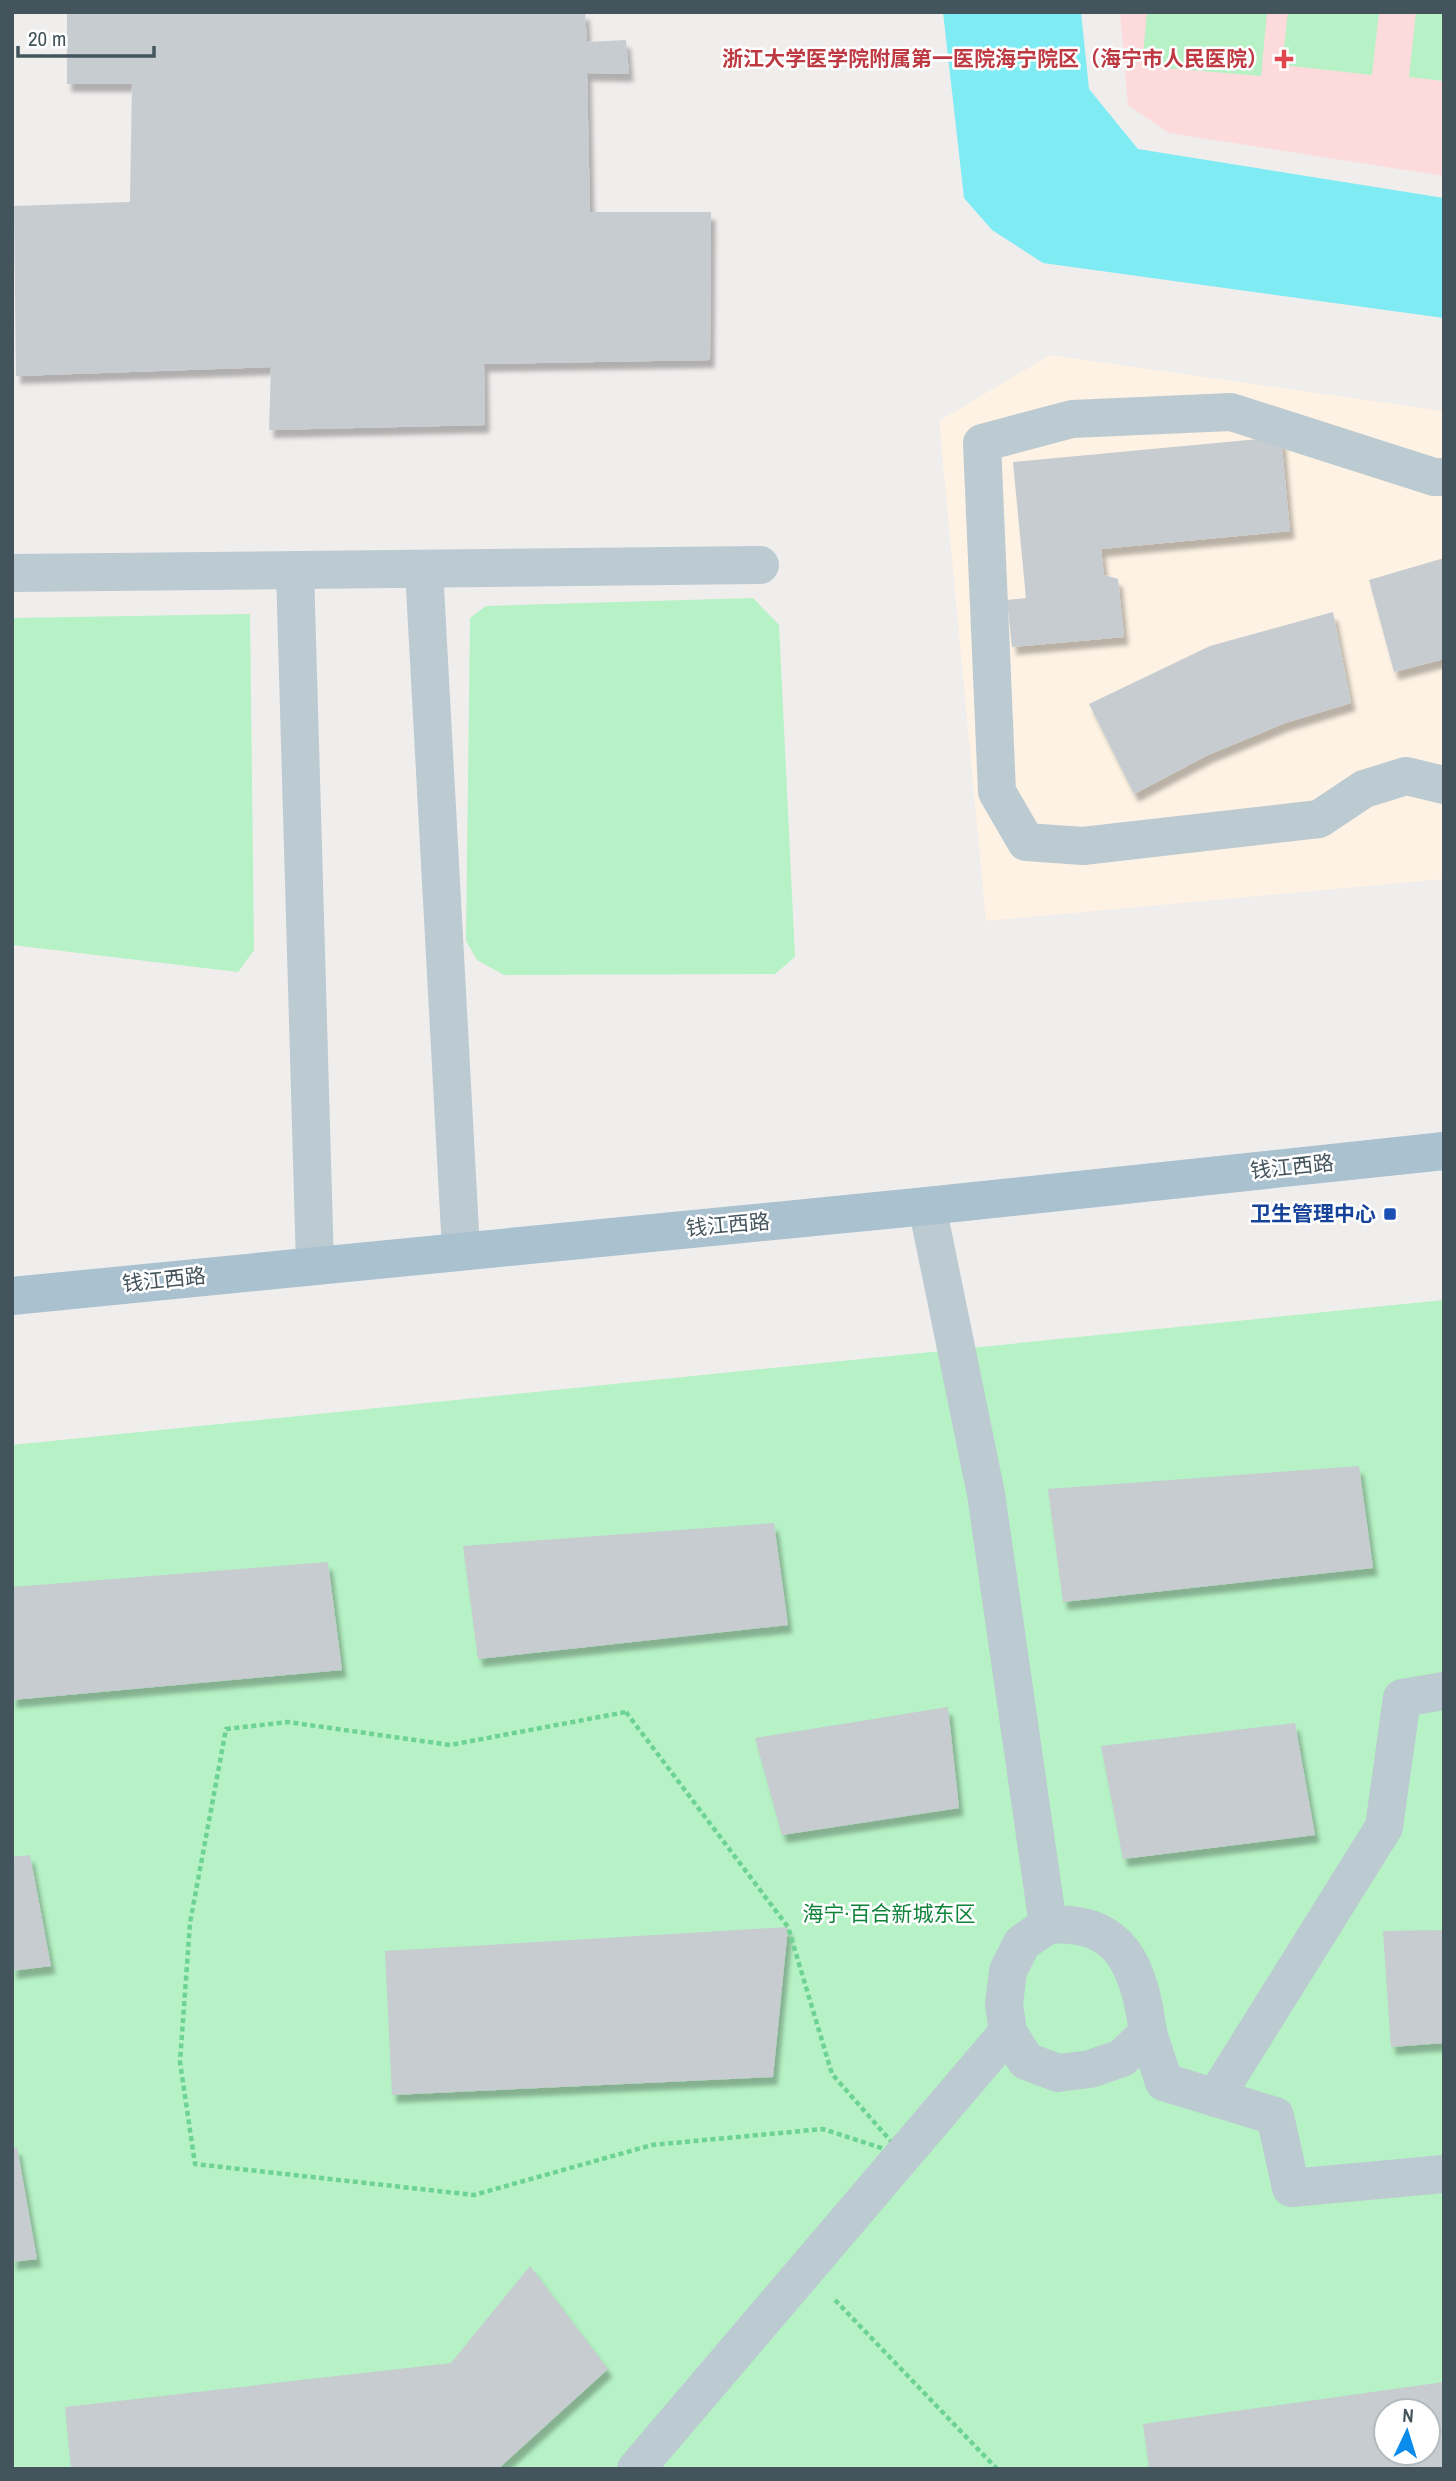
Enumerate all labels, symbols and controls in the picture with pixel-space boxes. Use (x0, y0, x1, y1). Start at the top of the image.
scale bar (18, 14, 154, 58)
text: 20 m (28, 24, 66, 53)
place label: 浙江大学医学院附属第一医院海宁院区（海宁市人民医院） (722, 44, 1268, 73)
marker: 浙江大学医学院附属第一医院海宁院区（海宁市人民医院） (1274, 49, 1294, 69)
street label: 钱江西路 (1249, 1148, 1335, 1185)
place label: 卫生管理中心 (1250, 1199, 1376, 1228)
street label: 钱江西路 (685, 1206, 771, 1243)
marker: 卫生管理中心 (1382, 1206, 1398, 1222)
street label: 钱江西路 (121, 1261, 207, 1298)
park label: 海宁·百合新城东区 (803, 1899, 975, 1928)
north arrow (1372, 2397, 1442, 2467)
text: N (1402, 2402, 1415, 2428)

